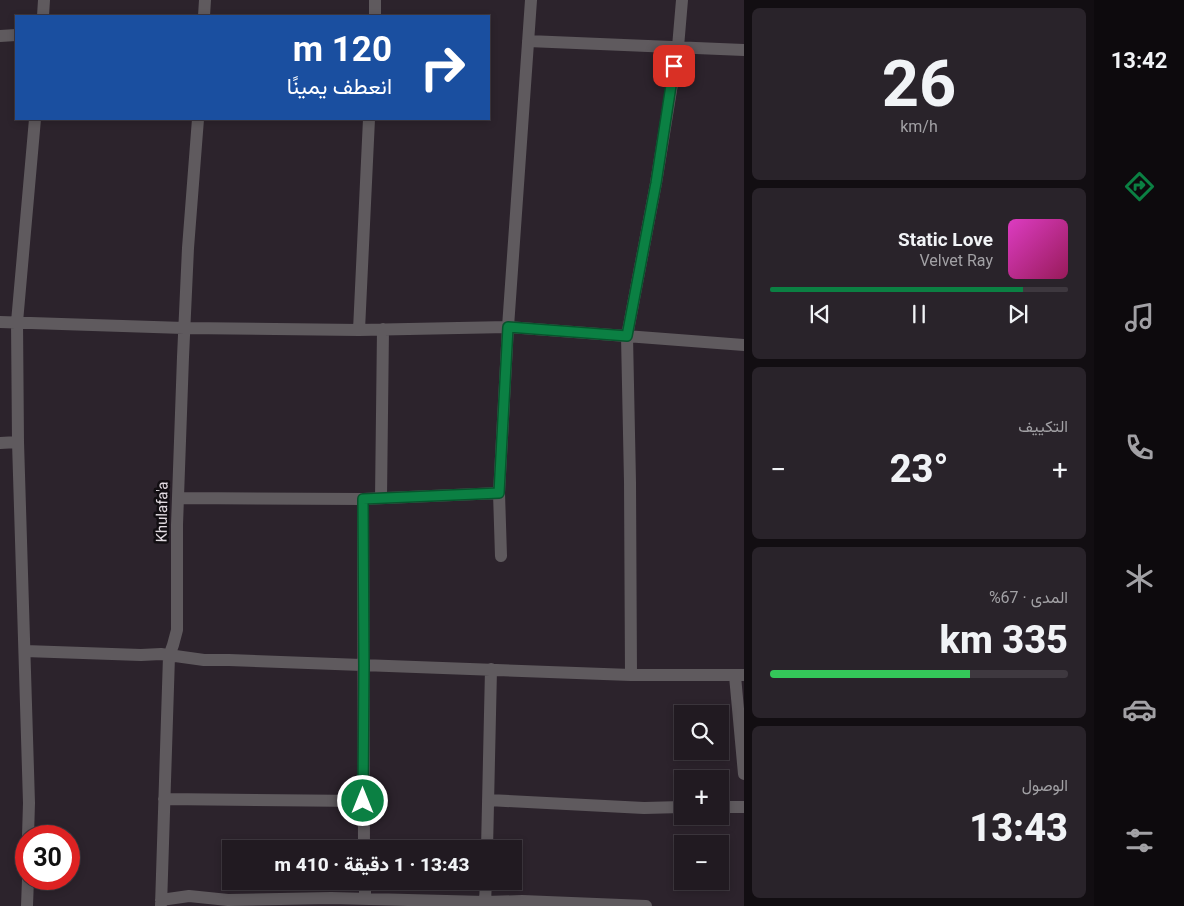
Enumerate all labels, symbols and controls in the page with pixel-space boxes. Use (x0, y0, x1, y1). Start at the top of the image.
text: 120 m (293, 29, 392, 70)
icon: right (410, 35, 475, 100)
pin (653, 45, 695, 87)
text: 26 (882, 46, 956, 122)
text: 13:42 (1111, 48, 1167, 73)
icon: arrive (660, 52, 688, 80)
text: انعطف يمينًا (287, 74, 392, 99)
text: km/h (900, 117, 938, 136)
icon: directions (1122, 169, 1157, 204)
text: Static Love (898, 228, 993, 251)
text: Velvet Ray (919, 251, 993, 270)
icon: previous (806, 300, 834, 328)
icon: pause (905, 300, 933, 328)
icon: next (1004, 300, 1032, 328)
icon: music (1122, 300, 1157, 335)
text: التكييف (1018, 417, 1068, 436)
icon: phone (1122, 430, 1157, 465)
text: 23° (890, 447, 948, 491)
text: − (770, 453, 786, 486)
text: + (1052, 453, 1068, 486)
street label: Khulafa'a (152, 481, 172, 543)
icon: climate (1122, 561, 1157, 596)
text: المدى · 67% (989, 588, 1068, 607)
text: 335 km (939, 618, 1068, 662)
icon: car (1122, 692, 1157, 727)
map controls (674, 705, 729, 890)
button: search (674, 705, 729, 760)
button: + (674, 770, 729, 825)
position arrow (336, 774, 388, 826)
text: الوصول (1022, 776, 1068, 795)
text: 13:43 (969, 806, 1068, 850)
icon: filters (1122, 823, 1157, 858)
speed limit sign: 30 (15, 825, 80, 890)
button: − (674, 835, 729, 890)
text: 13:43 · 1 دقيقة · 410 m (275, 853, 469, 876)

